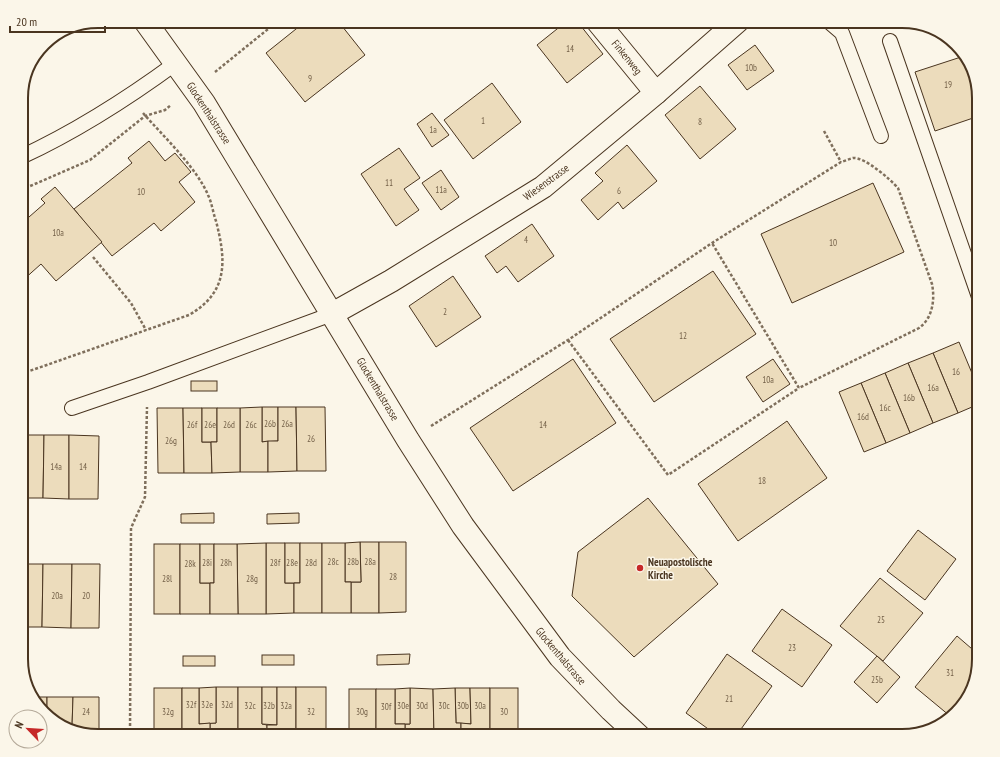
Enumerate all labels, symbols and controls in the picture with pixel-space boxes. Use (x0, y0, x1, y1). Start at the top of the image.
scale bar (10, 8, 105, 34)
text: 20 m (16, 14, 37, 29)
street label: Finkenweg (609, 37, 645, 77)
house number: 14 (566, 43, 574, 54)
house number: 10b (745, 62, 757, 73)
house number: 9 (308, 73, 312, 84)
street label: Glockenthalstrasse (184, 79, 234, 147)
house number: 19 (944, 79, 952, 90)
house number: 1 (481, 115, 485, 126)
house number: 8 (698, 116, 702, 127)
house number: 1a (429, 124, 437, 135)
street label: Wiesenstrasse (520, 160, 572, 203)
house number: 11 (385, 177, 393, 188)
house number: 11a (435, 184, 447, 195)
house number: 6 (617, 185, 621, 196)
house number: 10 (137, 186, 145, 197)
house number: 10a (52, 227, 64, 238)
house number: 4 (524, 234, 528, 245)
house number: 10 (829, 237, 837, 248)
house number: 2 (443, 306, 447, 317)
house number: 12 (679, 330, 687, 341)
street label: Glockenthalstrasse (354, 355, 403, 423)
house number: 16 (952, 366, 960, 377)
house number: 10a (762, 374, 774, 385)
house number: 16a (927, 382, 939, 393)
house number: 16b (903, 392, 915, 403)
house number: 16c (879, 402, 891, 413)
house number: 16d (857, 411, 869, 422)
house number: 26b (264, 418, 276, 429)
house number: 26a (281, 418, 293, 429)
house number: 26f (187, 419, 198, 430)
house number: 26e (204, 419, 216, 430)
house number: 26d (223, 419, 235, 430)
house number: 26c (245, 419, 257, 430)
house number: 14 (539, 419, 547, 430)
house number: 26 (307, 433, 315, 444)
house number: 26g (165, 435, 177, 446)
house number: 14a (50, 461, 62, 472)
house number: 14 (79, 461, 87, 472)
house number: 18 (758, 475, 766, 486)
place label: Neuapostolische Kirche (648, 555, 713, 582)
house number: 28c (327, 556, 339, 567)
house number: 28b (347, 556, 359, 567)
house number: 28a (364, 556, 376, 567)
house number: 28i (202, 557, 212, 568)
house number: 28h (220, 557, 232, 568)
house number: 28f (270, 557, 281, 568)
house number: 28e (286, 557, 298, 568)
house number: 28d (305, 557, 317, 568)
house number: 28k (184, 558, 196, 569)
marker: Neuapostolische Kirche (635, 563, 645, 573)
house number: 28 (389, 571, 397, 582)
house number: 28l (162, 573, 173, 584)
house number: 28g (246, 573, 258, 584)
house number: 20a (51, 590, 63, 601)
house number: 20 (82, 590, 90, 601)
house number: 25 (877, 614, 885, 625)
street label: Glockenthalstrasse (533, 624, 590, 688)
house number: 23 (788, 642, 796, 653)
house number: 31 (946, 667, 954, 678)
house number: 25b (871, 674, 883, 685)
house number: 21 (725, 693, 733, 704)
house number: 32f (186, 699, 197, 710)
house number: 32e (201, 699, 213, 710)
house number: 32d (221, 699, 233, 710)
house number: 32c (244, 700, 256, 711)
house number: 32b (263, 700, 275, 711)
house number: 32a (280, 700, 292, 711)
house number: 30e (397, 700, 409, 711)
house number: 30d (416, 700, 428, 711)
house number: 30c (438, 700, 450, 711)
house number: 30b (457, 700, 469, 711)
house number: 30a (474, 700, 486, 711)
house number: 30f (381, 701, 392, 712)
house number: 24 (82, 706, 90, 717)
house number: 32g (162, 706, 174, 717)
house number: 32 (307, 706, 315, 717)
house number: 30g (356, 706, 368, 717)
house number: 30 (500, 706, 508, 717)
north arrow (8, 709, 48, 749)
text: N (11, 719, 27, 730)

